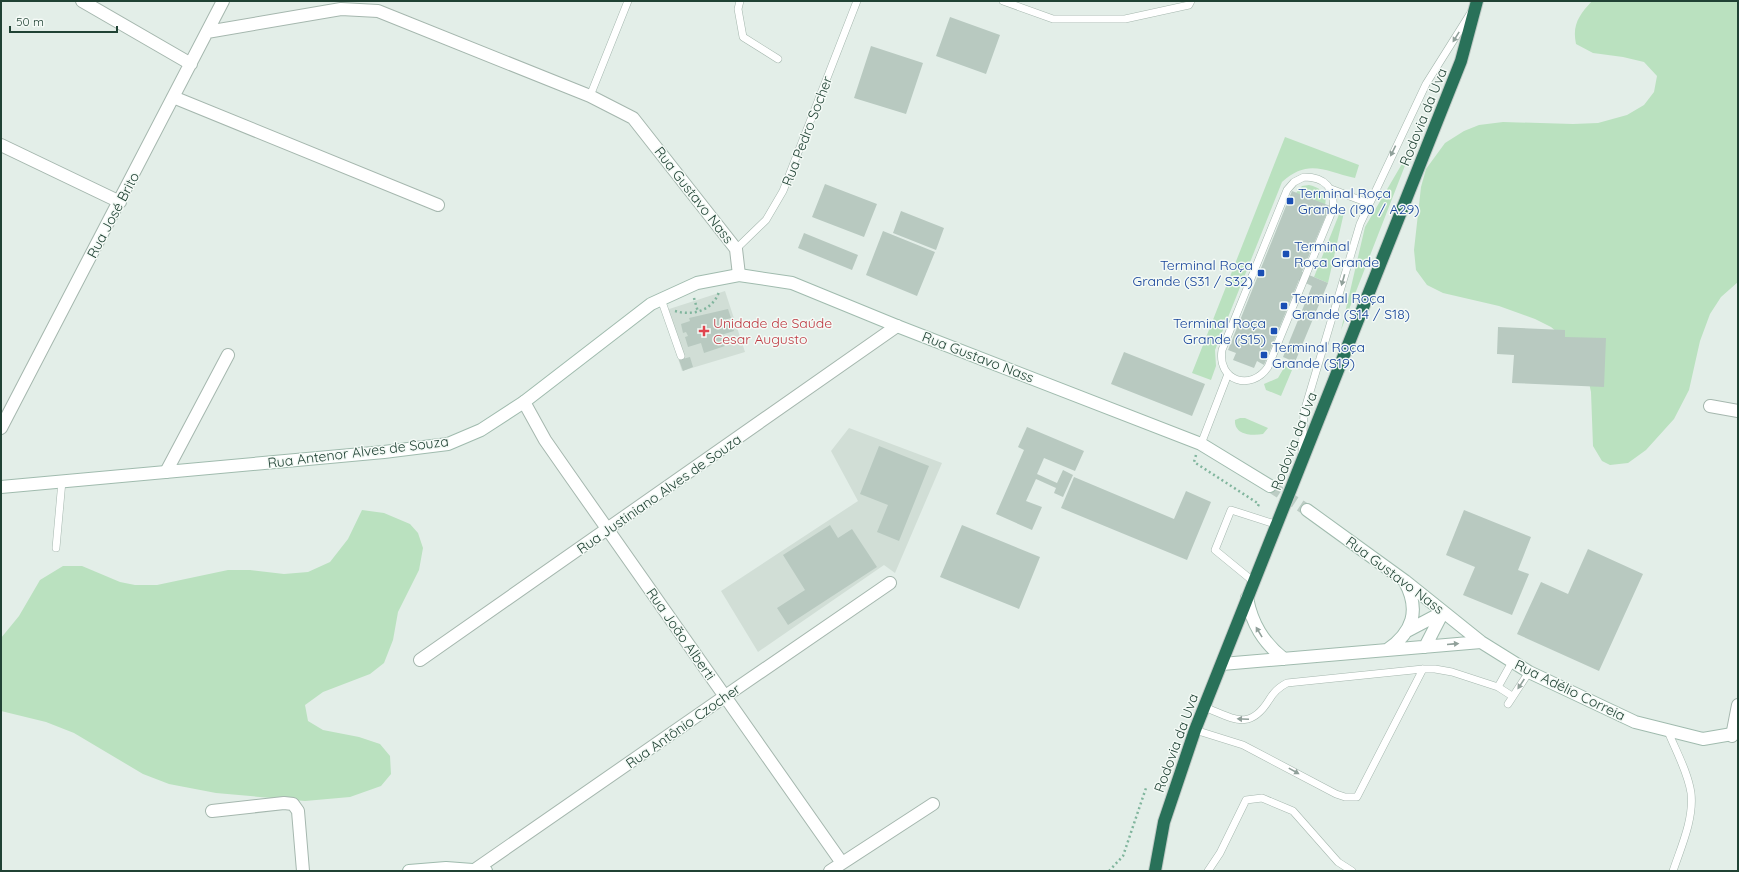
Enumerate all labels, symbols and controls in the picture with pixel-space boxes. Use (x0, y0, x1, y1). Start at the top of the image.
scale bar (10, 8, 117, 34)
text: 50 m (16, 14, 44, 29)
one-way arrow (1452, 31, 1459, 43)
street label: Rodovia da Uva (1395, 65, 1451, 169)
street label: Rua Pedro Socher (778, 73, 836, 189)
street label: Rua Gustavo Nass (651, 143, 737, 247)
one-way arrow (1390, 145, 1396, 156)
street label: Rua José Brito (83, 169, 143, 261)
place label: Terminal Roça Grande (I90 / A29) (1298, 184, 1419, 218)
marker: Terminal Roça Grande (I90 / A29) (1285, 196, 1295, 206)
place label: Terminal Roça Grande (1294, 237, 1379, 271)
marker: Terminal Roça Grande (1281, 249, 1291, 259)
place label: Terminal Roça Grande (S31 / S32) (1132, 256, 1253, 290)
marker: Terminal Roça Grande (S31 / S32) (1256, 268, 1266, 278)
one-way arrow (1340, 274, 1346, 286)
place label: Terminal Roça Grande (S14 / S18) (1292, 289, 1410, 323)
marker: Terminal Roça Grande (S14 / S18) (1279, 301, 1289, 311)
place label: Unidade de Saúde Cesar Augusto (713, 314, 832, 348)
place label: Terminal Roça Grande (S15) (1173, 314, 1266, 348)
marker: Unidade de Saúde Cesar Augusto (698, 325, 710, 337)
marker: Terminal Roça Grande (S15) (1269, 326, 1279, 336)
street label: Rua Gustavo Nass (920, 327, 1036, 387)
place label: Terminal Roça Grande (S19) (1272, 338, 1365, 372)
marker: Terminal Roça Grande (S19) (1259, 350, 1269, 360)
street label: Rodovia da Uva (1267, 389, 1321, 493)
street label: Rua Justiniano Alves de Souza (573, 430, 745, 558)
street label: Rua Antenor Alves de Souza (266, 432, 450, 472)
street label: Rua Gustavo Nass (1342, 532, 1448, 618)
street label: Rua João Alberti (642, 584, 720, 684)
one-way arrow (1256, 626, 1263, 638)
one-way arrow (1447, 641, 1459, 648)
street label: Rua Adélio Correia (1512, 655, 1628, 725)
one-way arrow (1517, 678, 1524, 690)
street label: Rua Antônio Czocher (622, 679, 744, 772)
street label: Rodovia da Uva (1150, 691, 1202, 795)
one-way arrow (1236, 716, 1249, 722)
one-way arrow (1288, 767, 1300, 774)

